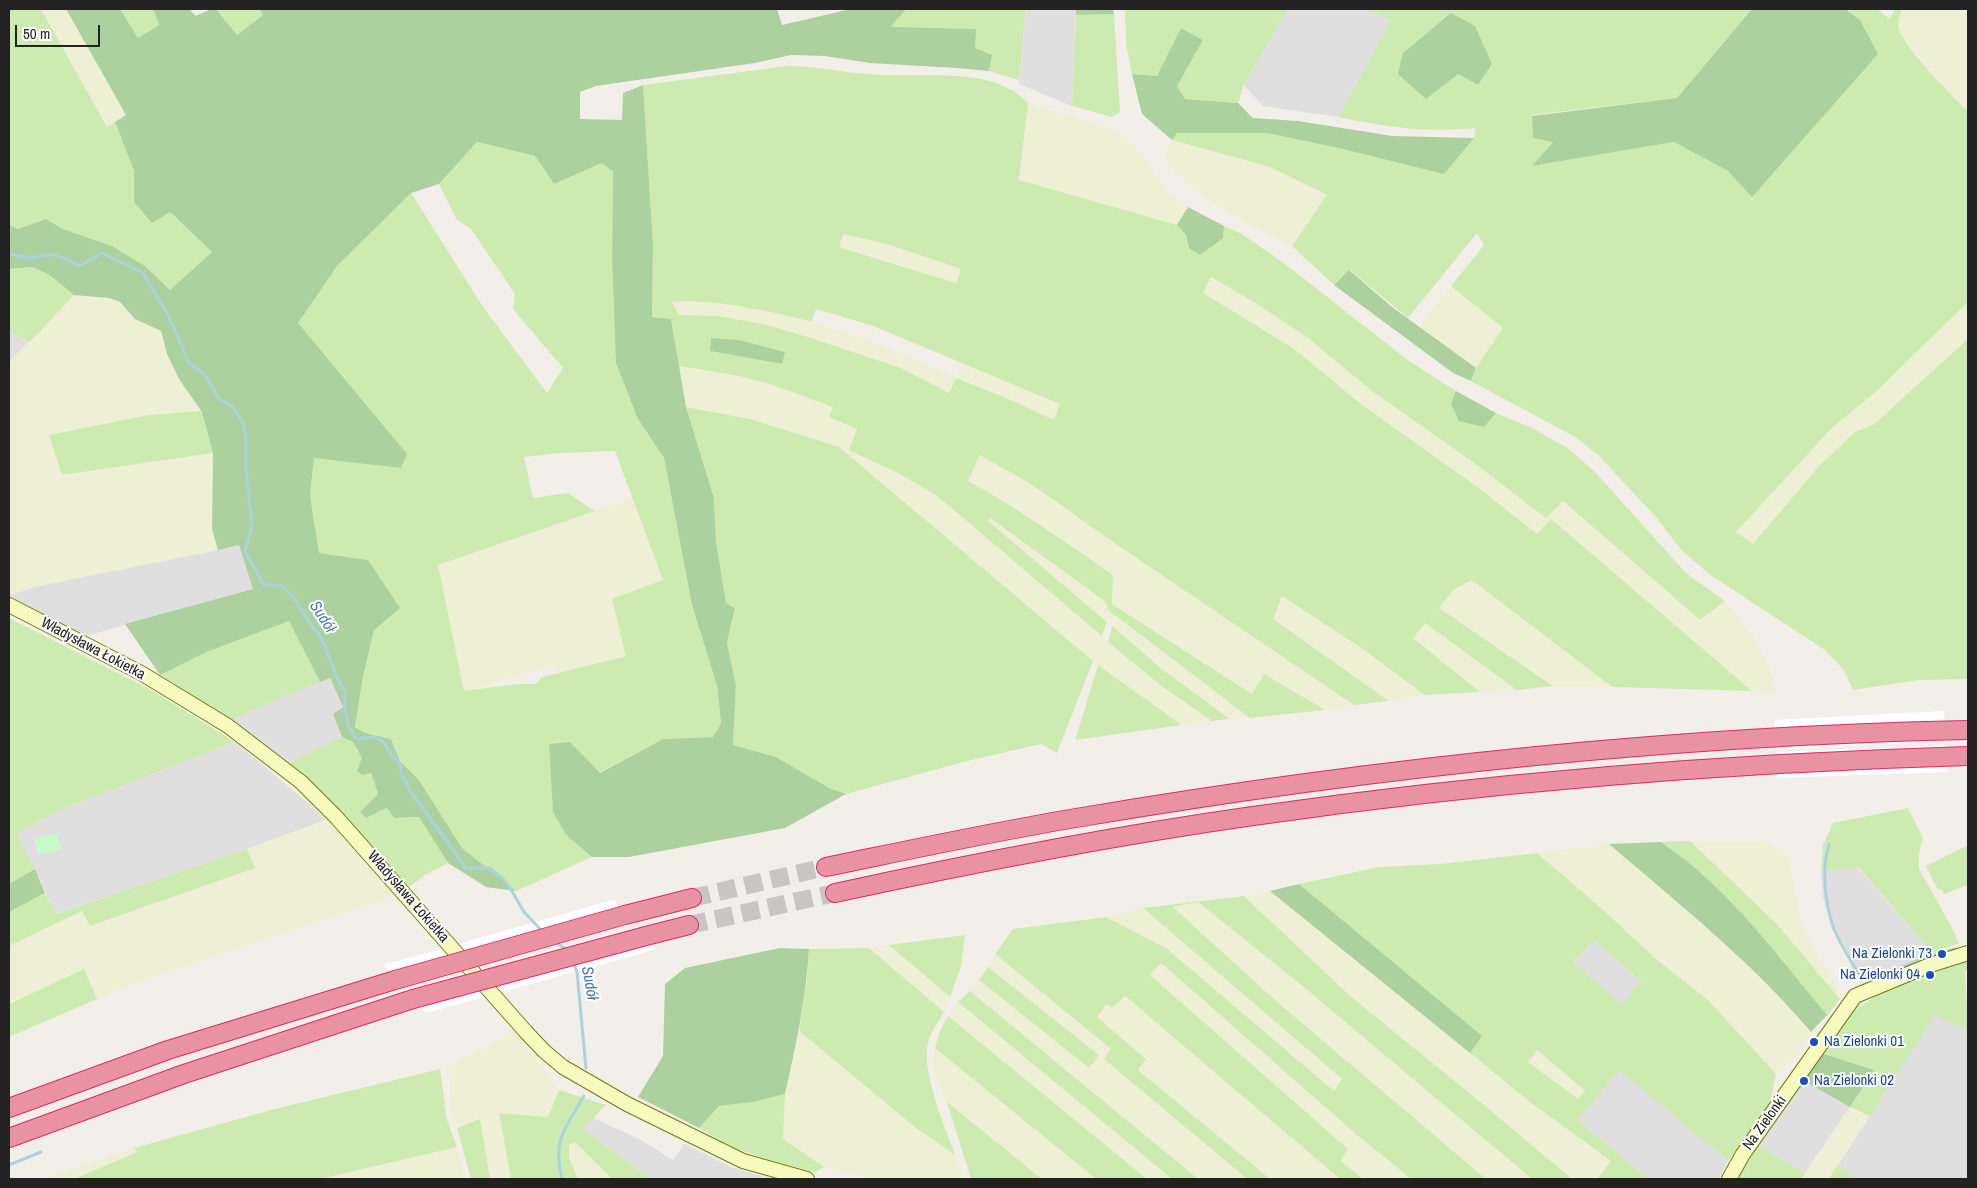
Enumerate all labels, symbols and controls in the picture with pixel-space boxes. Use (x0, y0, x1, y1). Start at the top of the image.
scale bar (18, 15, 102, 47)
text: 50 m (23, 23, 50, 44)
water label: Sudół (305, 598, 339, 636)
street label: Władysława Łokietka (38, 614, 148, 684)
street label: Władysława Łokietka (363, 847, 453, 947)
place label: Na Zielonki 73 (1852, 945, 1932, 963)
marker: Na Zielonki 73 (1936, 948, 1948, 960)
water label: Sudół (577, 965, 601, 1001)
place label: Na Zielonki 04 (1840, 966, 1920, 984)
marker: Na Zielonki 04 (1924, 969, 1936, 981)
place label: Na Zielonki 01 (1824, 1033, 1904, 1051)
marker: Na Zielonki 01 (1808, 1036, 1820, 1048)
place label: Na Zielonki 02 (1814, 1072, 1894, 1090)
marker: Na Zielonki 02 (1798, 1075, 1810, 1087)
street label: Na Zielonki (1739, 1092, 1791, 1154)

